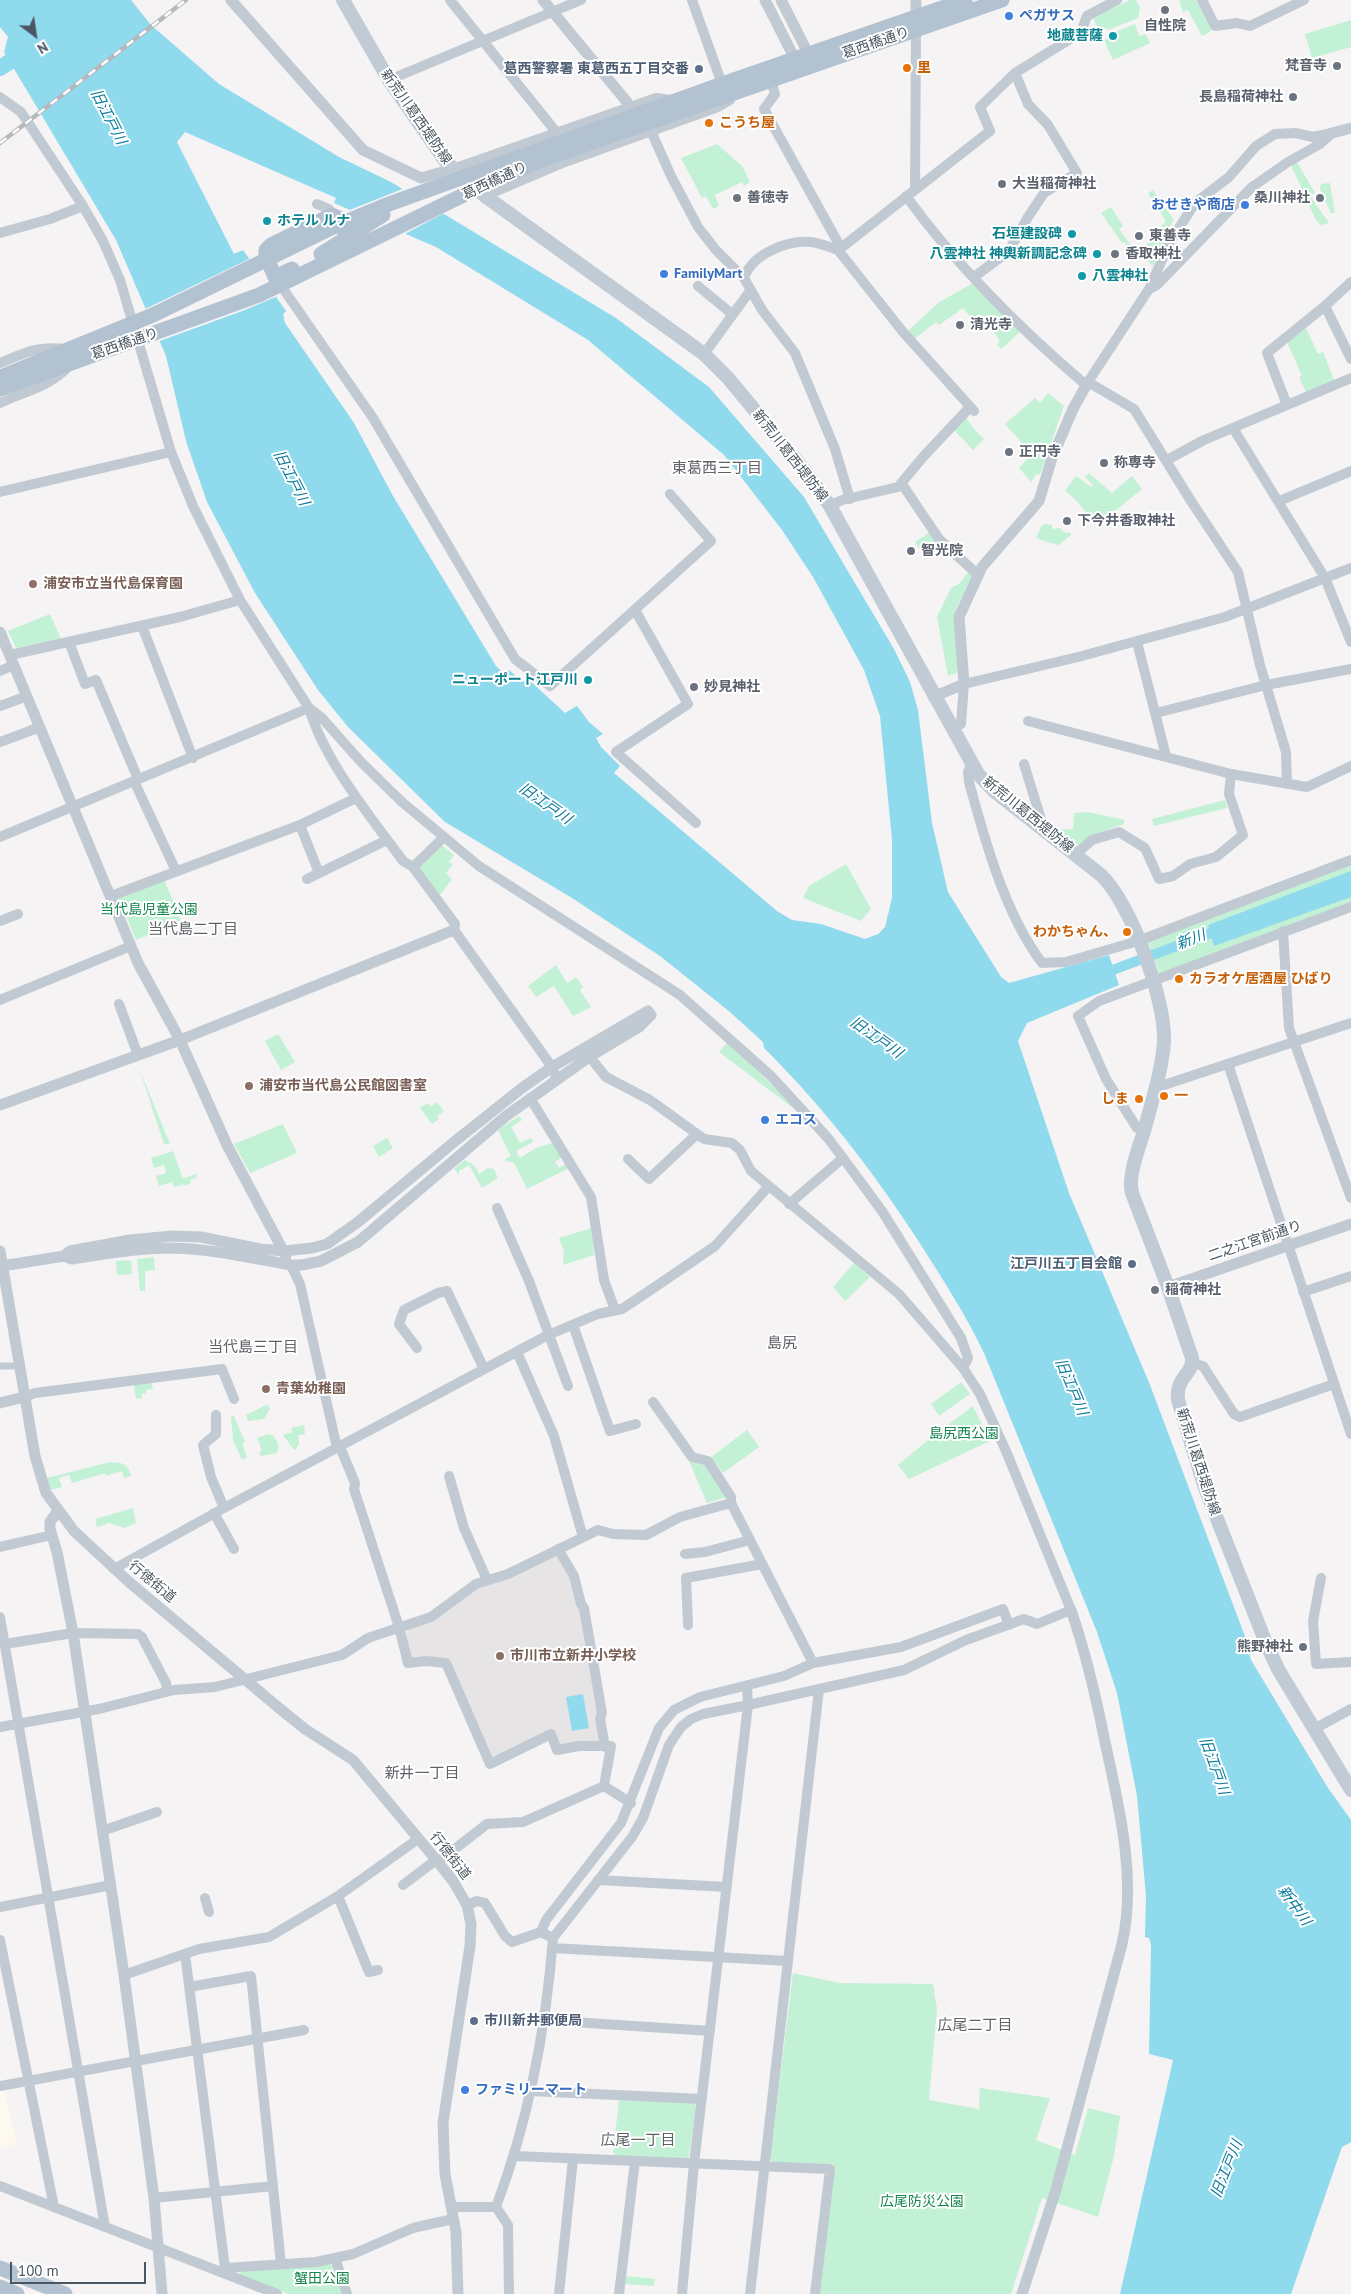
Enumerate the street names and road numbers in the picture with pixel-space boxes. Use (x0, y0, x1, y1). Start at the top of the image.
street label: 葛西橋通り (840, 24, 912, 62)
street label: 新荒川葛西堤防線 (377, 66, 455, 168)
street label: 葛西橋通り (460, 159, 530, 203)
street label: 葛西橋通り (89, 325, 161, 363)
street label: 新荒川葛西堤防線 (749, 407, 831, 505)
street label: 新荒川葛西堤防線 (979, 773, 1077, 857)
street label: 二之江宮前通り (1206, 1217, 1304, 1265)
street label: 新荒川葛西堤防線 (1173, 1406, 1223, 1518)
street label: 行徳街道 (125, 1558, 179, 1606)
street label: 行徳街道 (426, 1829, 474, 1883)

